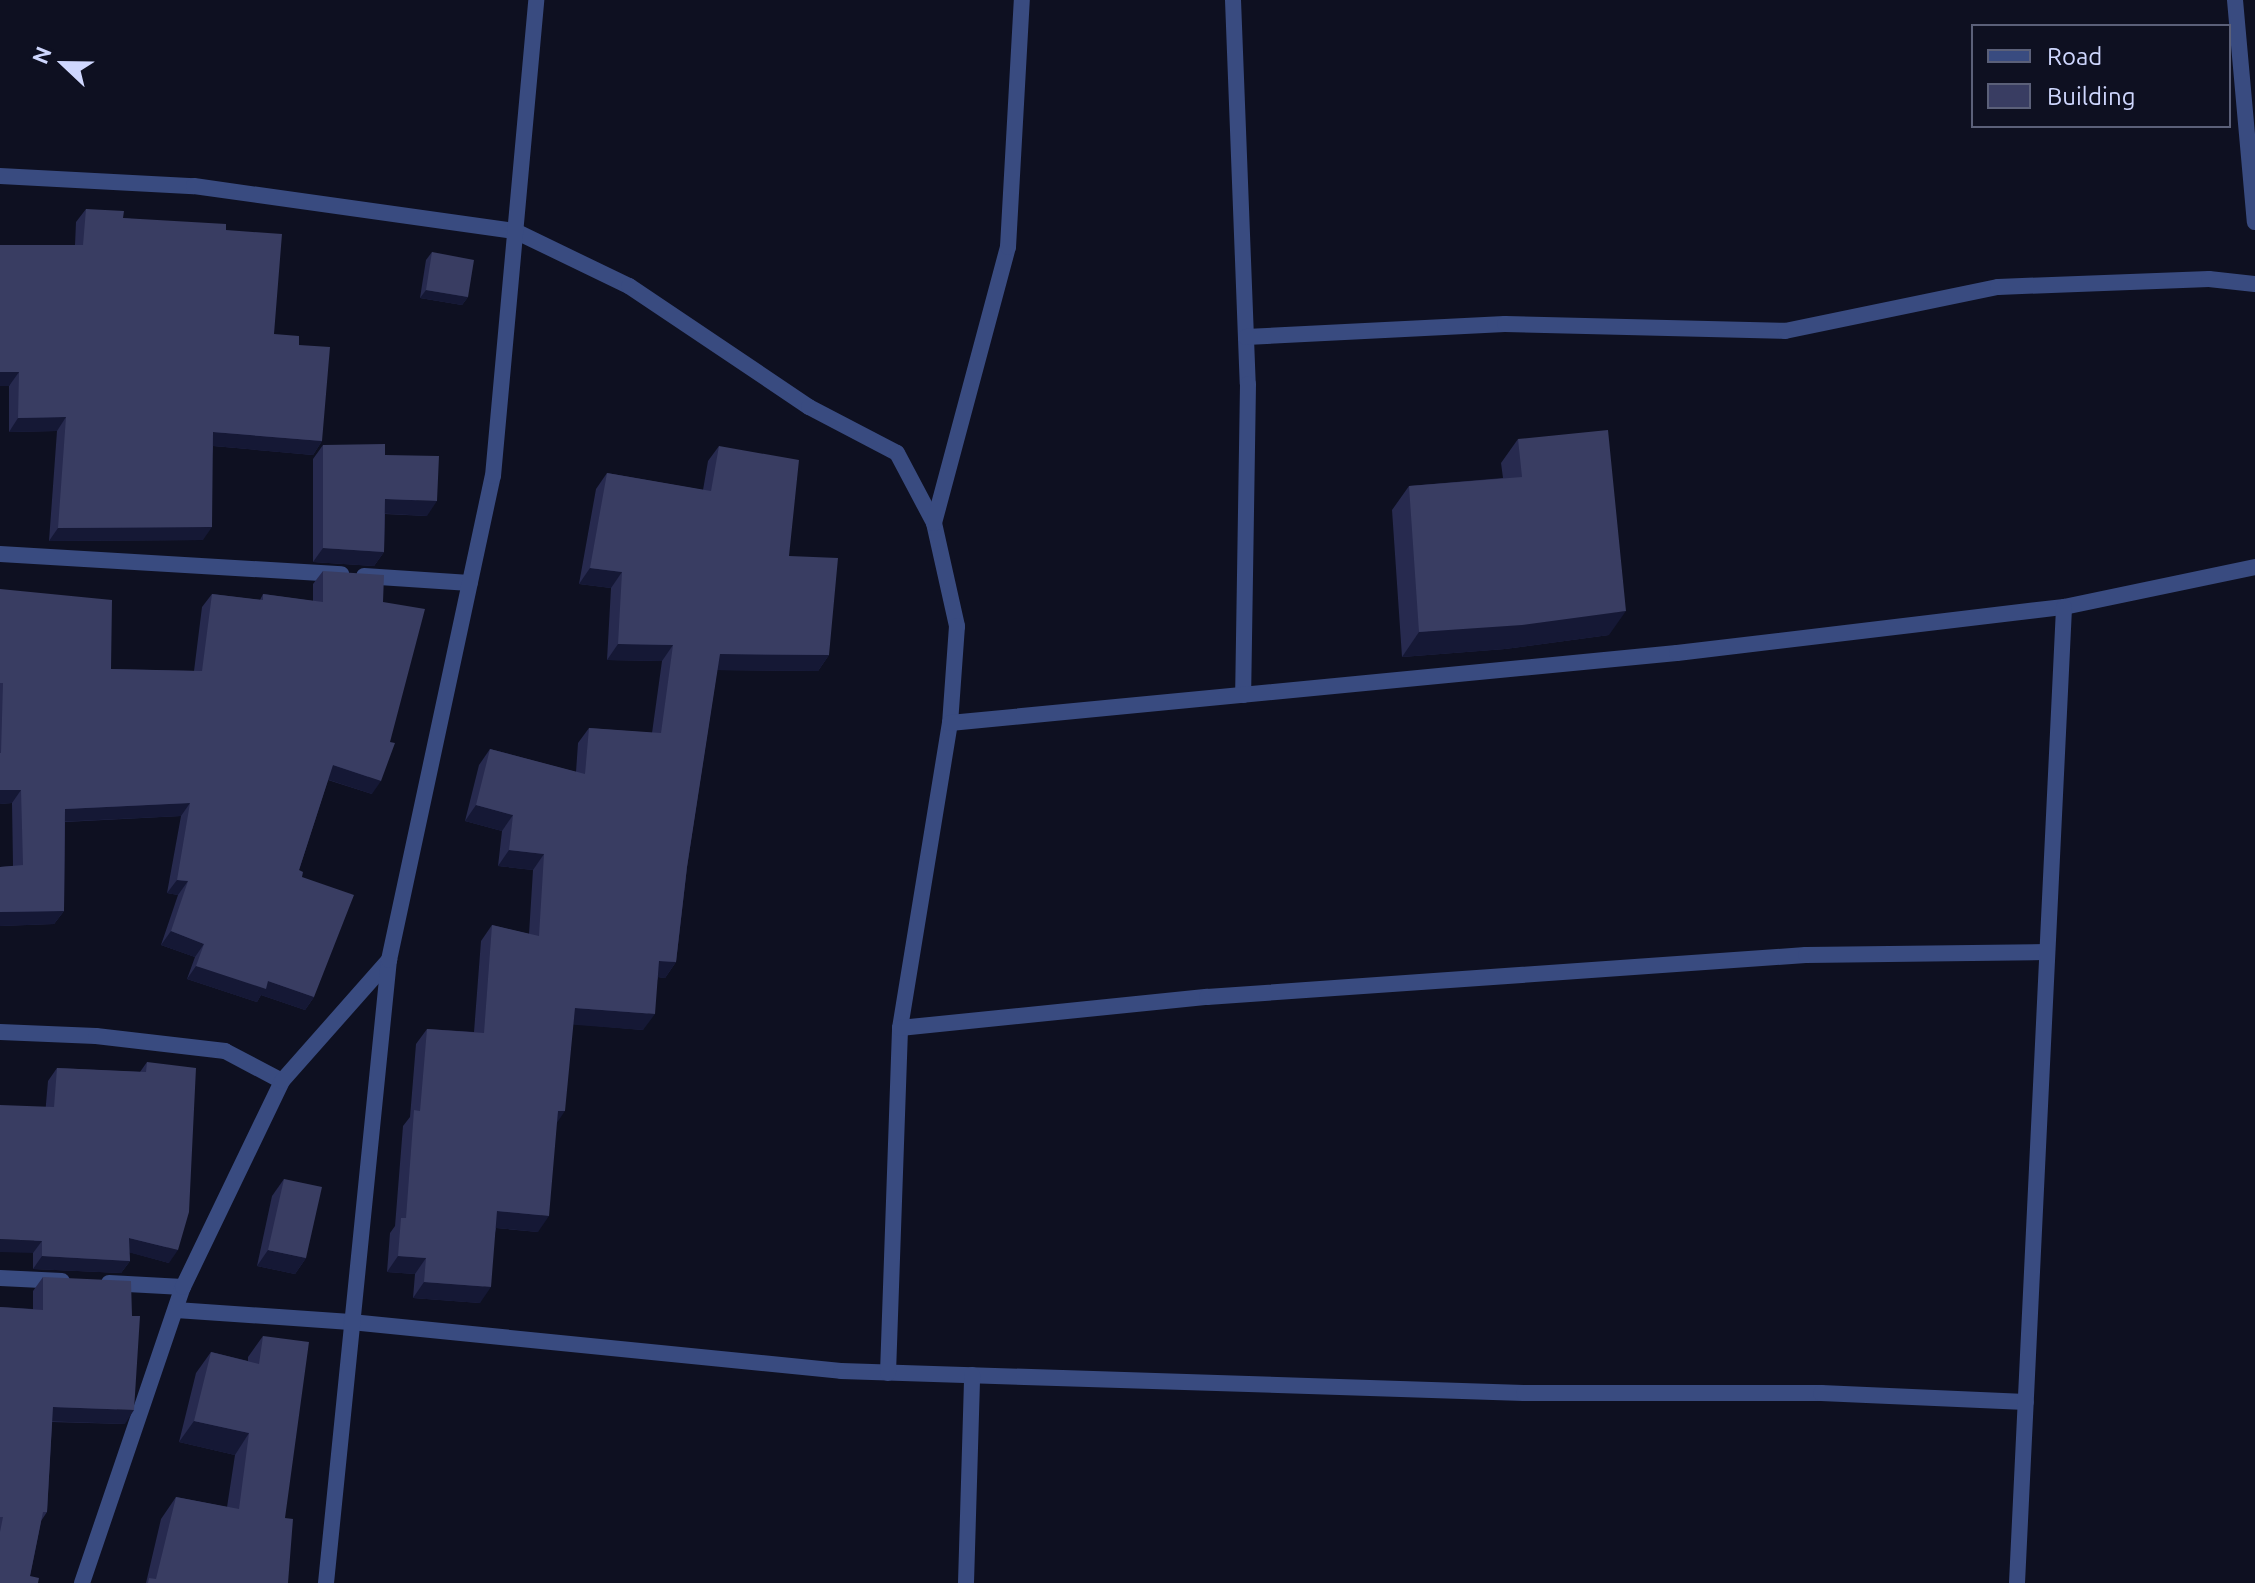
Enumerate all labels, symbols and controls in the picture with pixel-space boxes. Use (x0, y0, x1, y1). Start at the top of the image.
north arrow (24, 24, 104, 104)
legend (1971, 24, 2231, 128)
text: N (27, 43, 56, 67)
text: Road (2047, 43, 2102, 70)
text: Building (2047, 83, 2135, 110)

